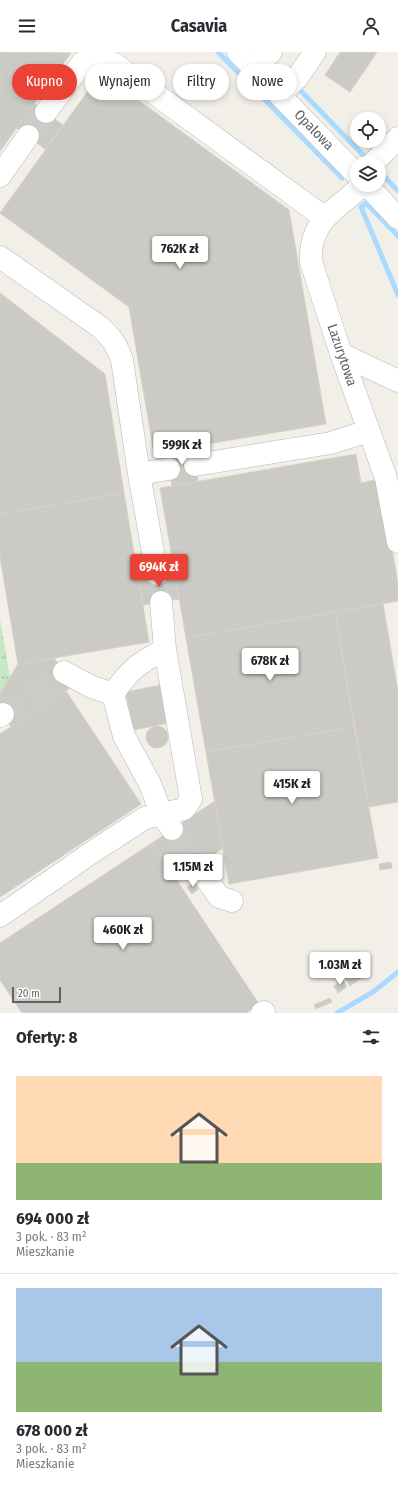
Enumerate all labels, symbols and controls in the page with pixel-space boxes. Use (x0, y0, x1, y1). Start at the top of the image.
icon: menu (16, 15, 38, 37)
text: Casavia (171, 15, 227, 37)
icon: person (360, 15, 382, 37)
chip: Kupno (12, 64, 77, 100)
chip: Wynajem (85, 64, 165, 100)
chip: Filtry (173, 64, 229, 100)
chip: Nowe (237, 64, 297, 100)
street label: Opalowa (291, 106, 337, 154)
map controls (350, 112, 386, 192)
button: locate (350, 112, 386, 148)
button: layers (350, 156, 386, 192)
pin: 762K zł (143, 236, 217, 270)
text: 762K zł (161, 241, 199, 256)
street label: Lazurytowa (323, 322, 361, 388)
pin: 599K zł (145, 432, 219, 466)
text: 599K zł (162, 437, 202, 452)
pin: 694K zł (122, 554, 196, 588)
text: 694K zł (139, 559, 179, 574)
pin: 678K zł (233, 648, 307, 682)
text: 678K zł (251, 653, 289, 668)
pin: 415K zł (255, 771, 329, 805)
text: 415K zł (273, 776, 311, 791)
pin: 1.15M zł (152, 854, 234, 888)
text: 1.15M zł (173, 859, 213, 874)
pin: 460K zł (86, 917, 160, 951)
text: 460K zł (103, 922, 143, 937)
pin: 1.03M zł (299, 952, 381, 986)
text: 1.03M zł (318, 957, 362, 972)
scale bar (12, 985, 61, 1004)
text: 20 m (18, 987, 40, 1000)
icon: filters (360, 1026, 382, 1048)
text: Oferty: 8 (16, 1027, 78, 1048)
icon: home (163, 1102, 235, 1174)
text: 694 000 zł (16, 1208, 90, 1229)
text: 3 pok. · 83 m² (16, 1229, 86, 1244)
text: Mieszkanie (16, 1244, 74, 1259)
icon: home (163, 1314, 235, 1386)
text: 678 000 zł (16, 1420, 88, 1441)
text: 3 pok. · 83 m² (16, 1441, 86, 1456)
text: Mieszkanie (16, 1456, 74, 1471)

